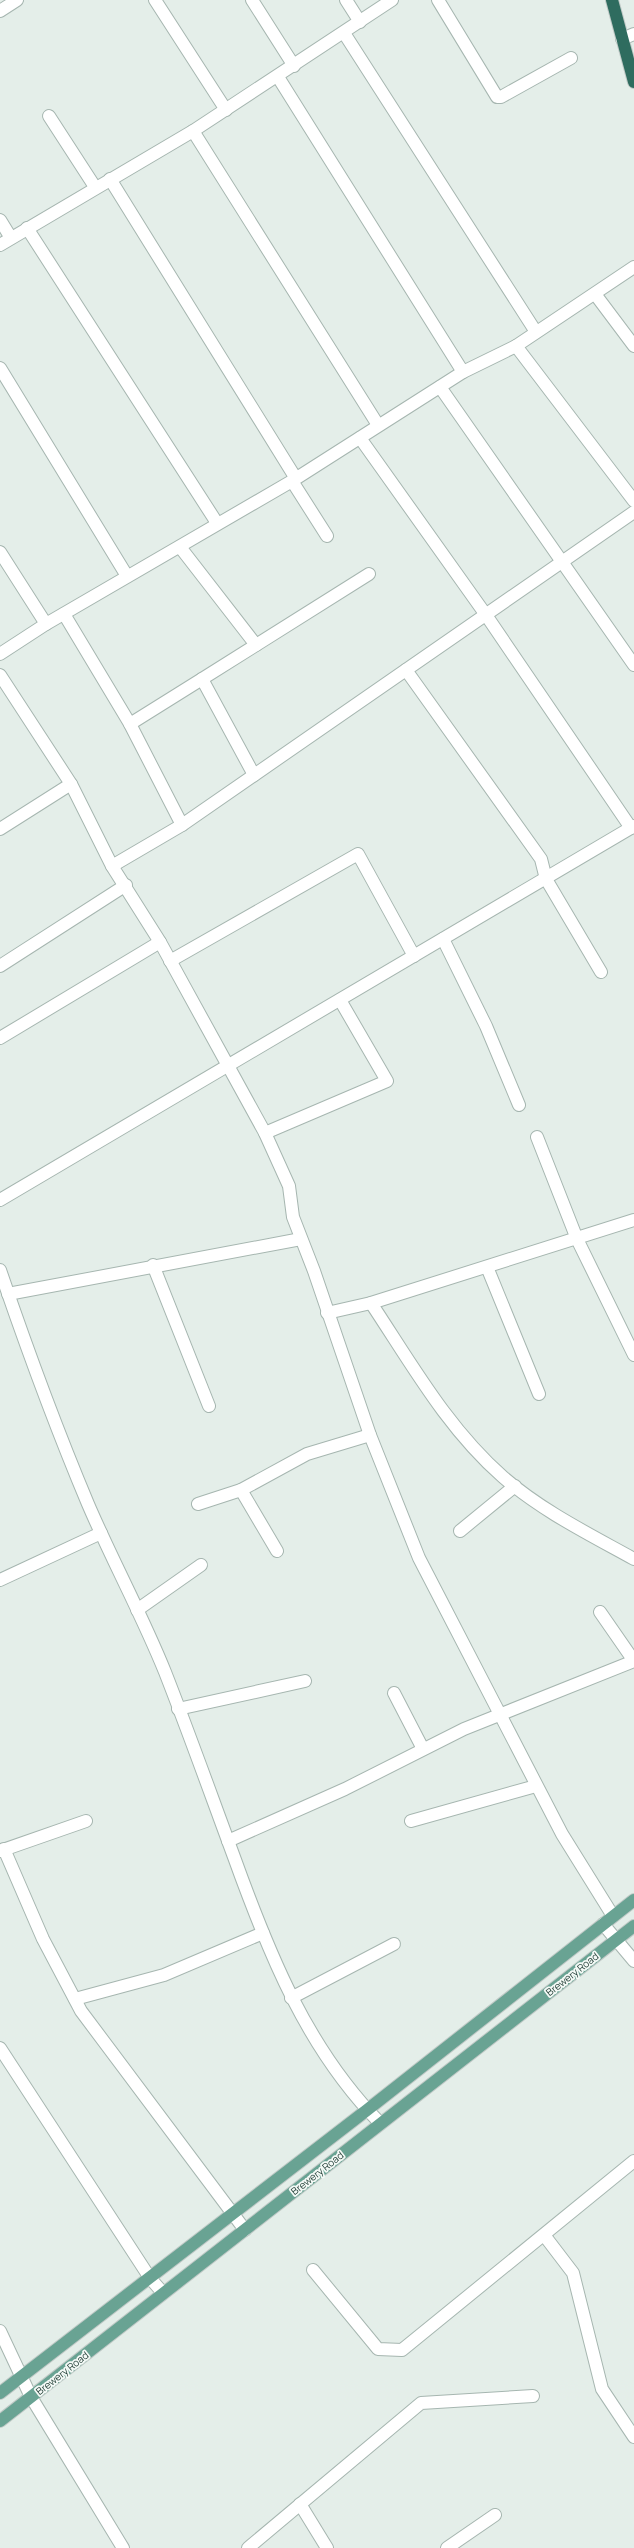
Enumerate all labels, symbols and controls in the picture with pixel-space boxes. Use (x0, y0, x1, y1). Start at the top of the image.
street label: Brewery Road (543, 1949, 601, 1999)
street label: Brewery Road (288, 2148, 346, 2198)
street label: Brewery Road (33, 2348, 91, 2398)

